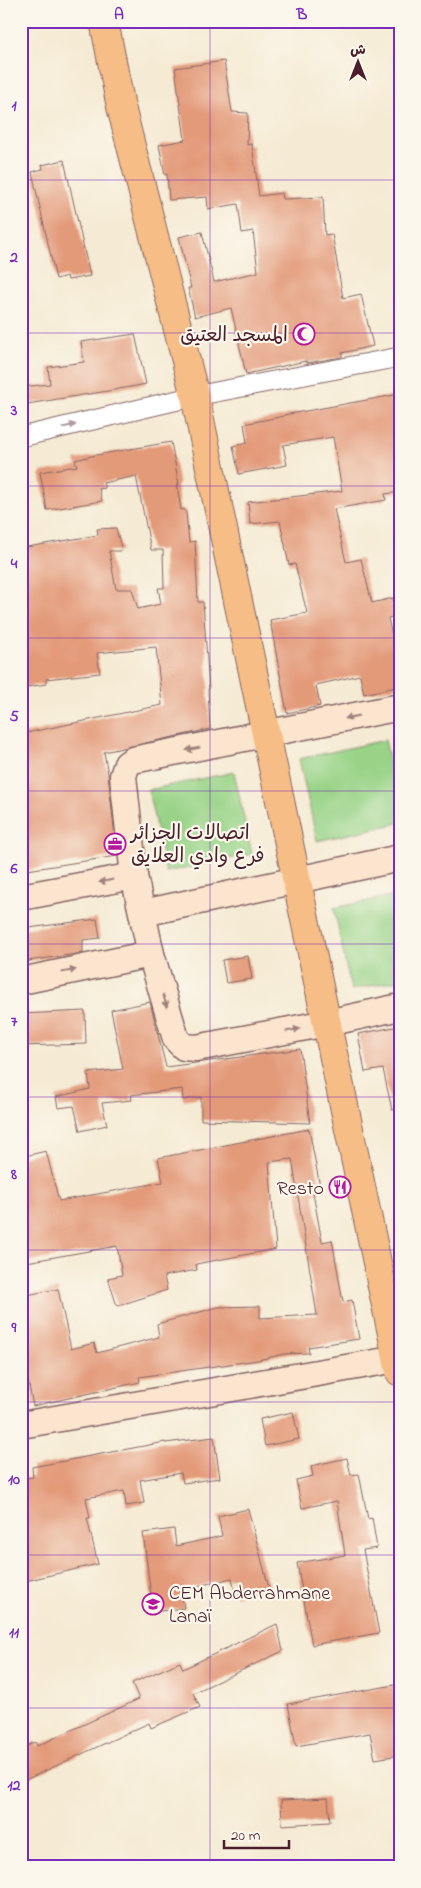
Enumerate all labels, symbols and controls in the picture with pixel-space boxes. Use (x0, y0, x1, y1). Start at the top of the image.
text: A (114, 3, 124, 27)
text: B (296, 3, 308, 27)
north arrow (334, 38, 384, 88)
text: ش (350, 40, 366, 61)
text: 1 (11, 94, 17, 118)
text: 2 (9, 246, 18, 270)
place label: المسجد العتيق (180, 322, 288, 351)
mosque icon: المسجد العتيق (292, 322, 316, 346)
text: 3 (10, 399, 18, 423)
one-way arrow (61, 422, 76, 430)
text: 4 (10, 552, 18, 576)
text: 5 (9, 705, 19, 729)
one-way arrow (344, 713, 360, 721)
one-way arrow (184, 745, 200, 753)
place label: اتصالات الجزائر فرع وادي العلايق (129, 820, 265, 872)
office icon: اتصالات الجزائر فرع وادي العلايق (103, 832, 127, 856)
text: 6 (9, 857, 18, 881)
one-way arrow (98, 878, 114, 886)
one-way arrow (61, 967, 77, 975)
one-way arrow (161, 994, 169, 1009)
text: 7 (11, 1010, 18, 1034)
one-way arrow (286, 1025, 302, 1033)
text: 8 (10, 1163, 17, 1187)
place label: Resto (277, 1175, 324, 1204)
restaurant icon: Resto (328, 1175, 352, 1199)
text: 9 (11, 1316, 17, 1340)
text: 10 (8, 1468, 20, 1492)
place label: CEM Abderrahmane Lanaï (169, 1580, 330, 1632)
school or university icon: CEM Abderrahmane Lanaï (141, 1592, 165, 1616)
text: 11 (9, 1621, 20, 1645)
text: 12 (7, 1774, 21, 1798)
scale bar (224, 1818, 288, 1850)
text: 20 m (231, 1825, 261, 1847)

